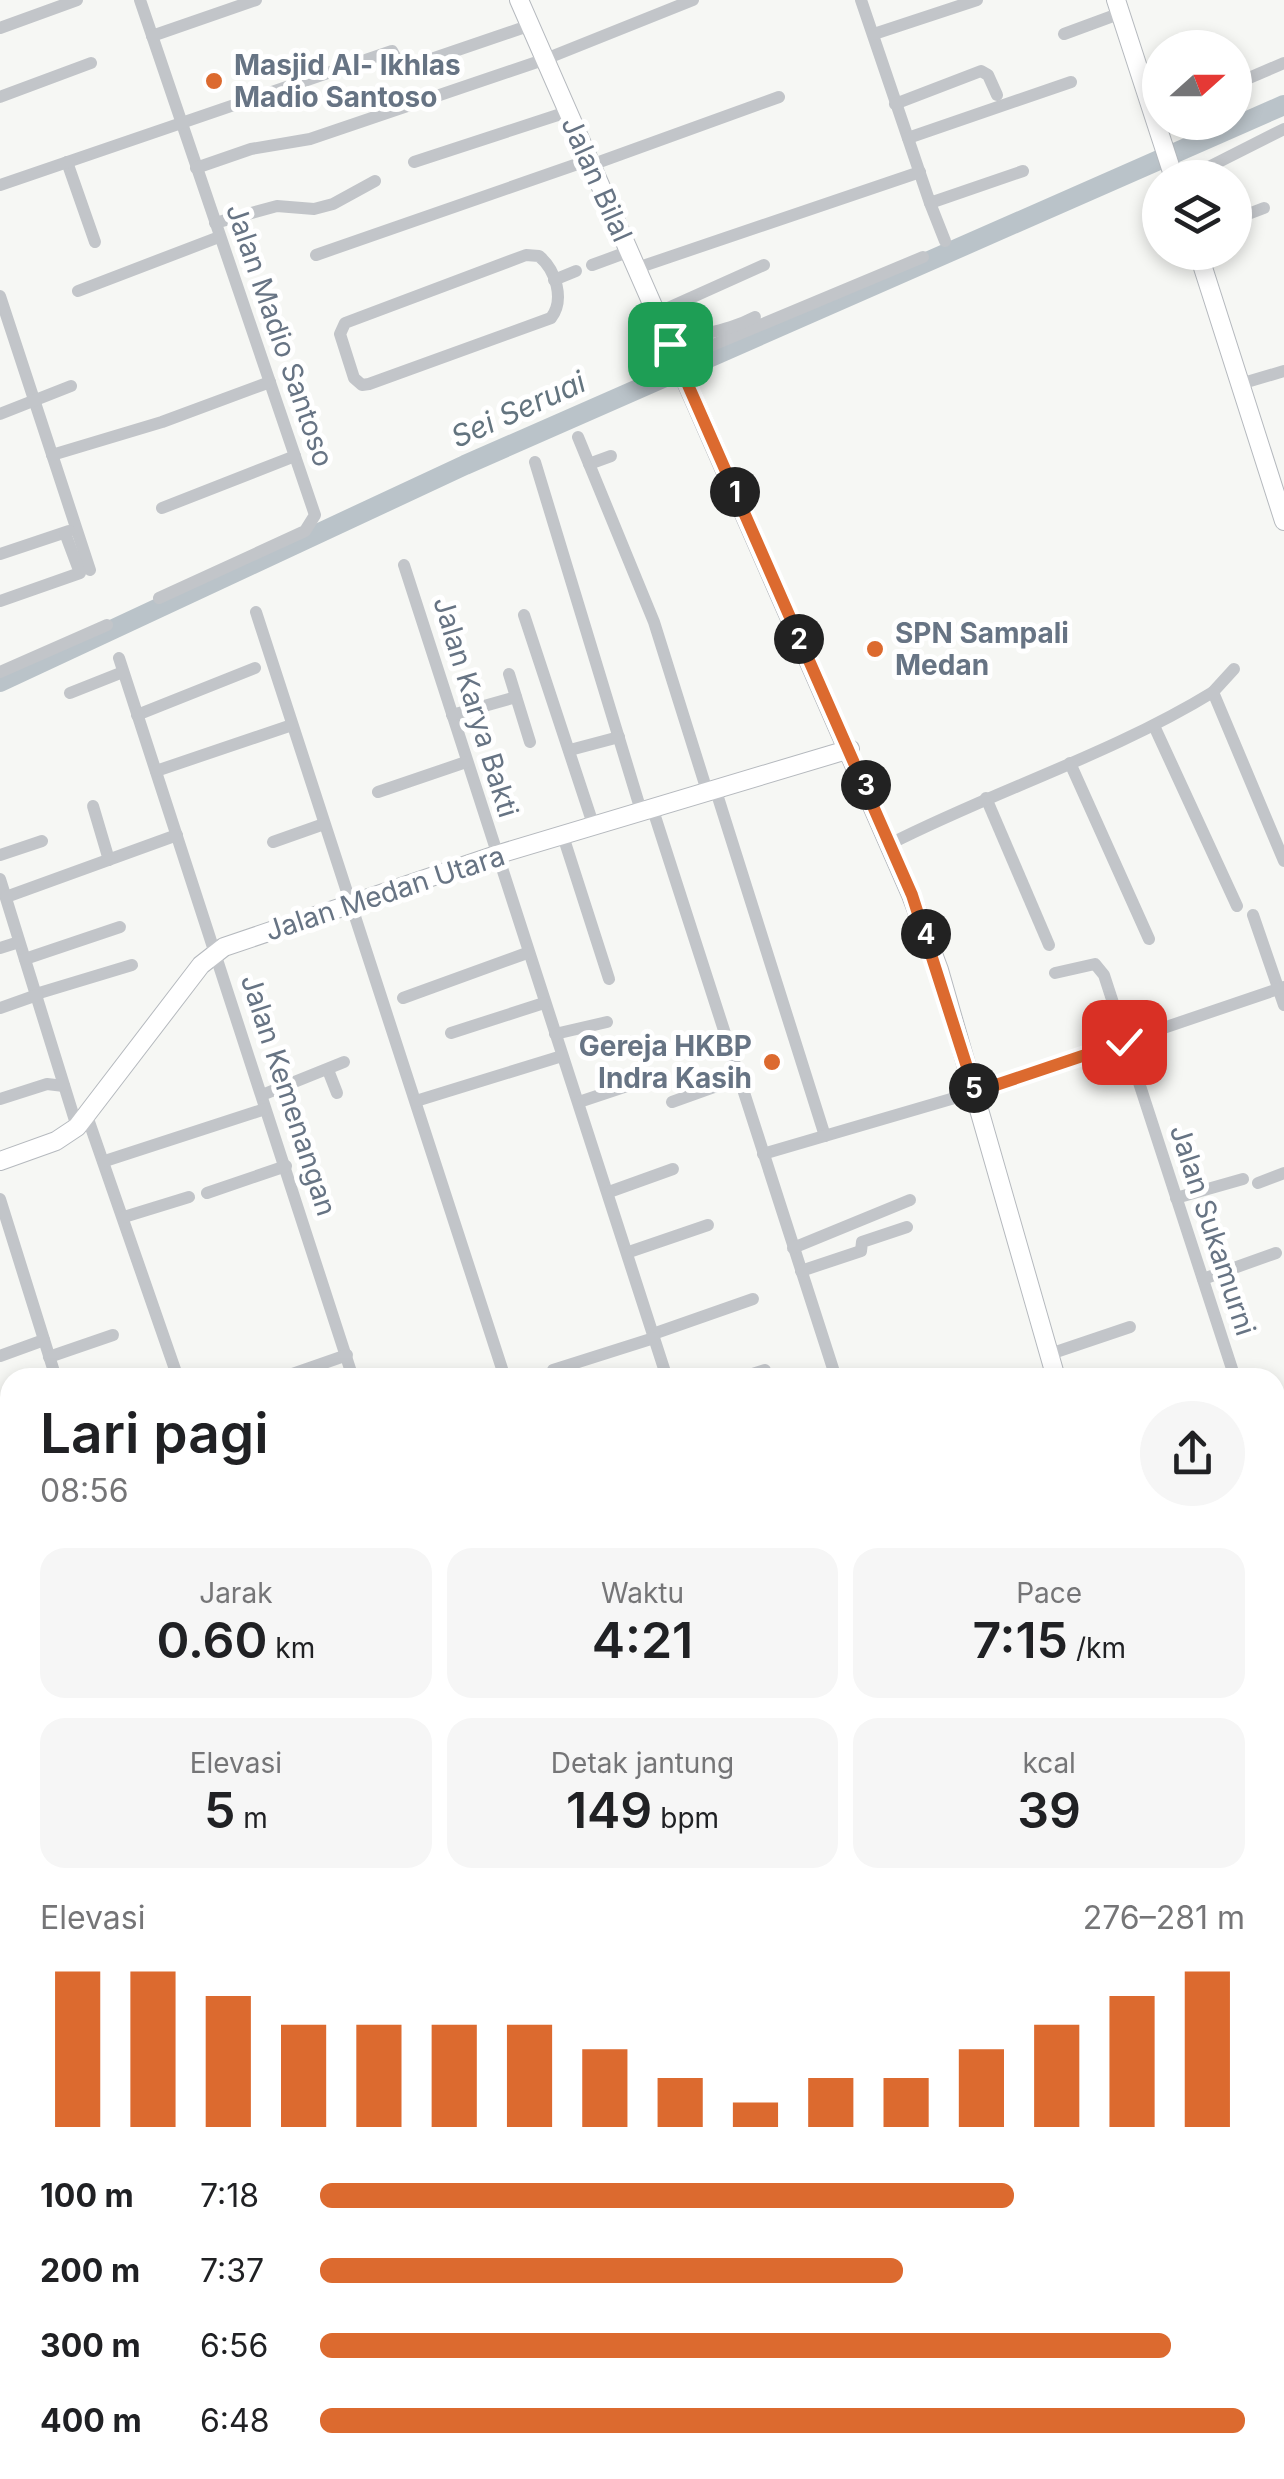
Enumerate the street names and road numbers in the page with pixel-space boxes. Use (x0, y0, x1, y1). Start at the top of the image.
street label: Jalan Bilal (554, 111, 640, 247)
street label: Jalan Madio Santoso (219, 199, 341, 471)
street label: Jalan Karya Bakti (426, 593, 526, 821)
street label: Jalan Medan Utara (261, 838, 509, 948)
street label: Jalan Kemenangan (234, 970, 344, 1220)
street label: Jalan Sukamurni (1163, 1120, 1263, 1340)

